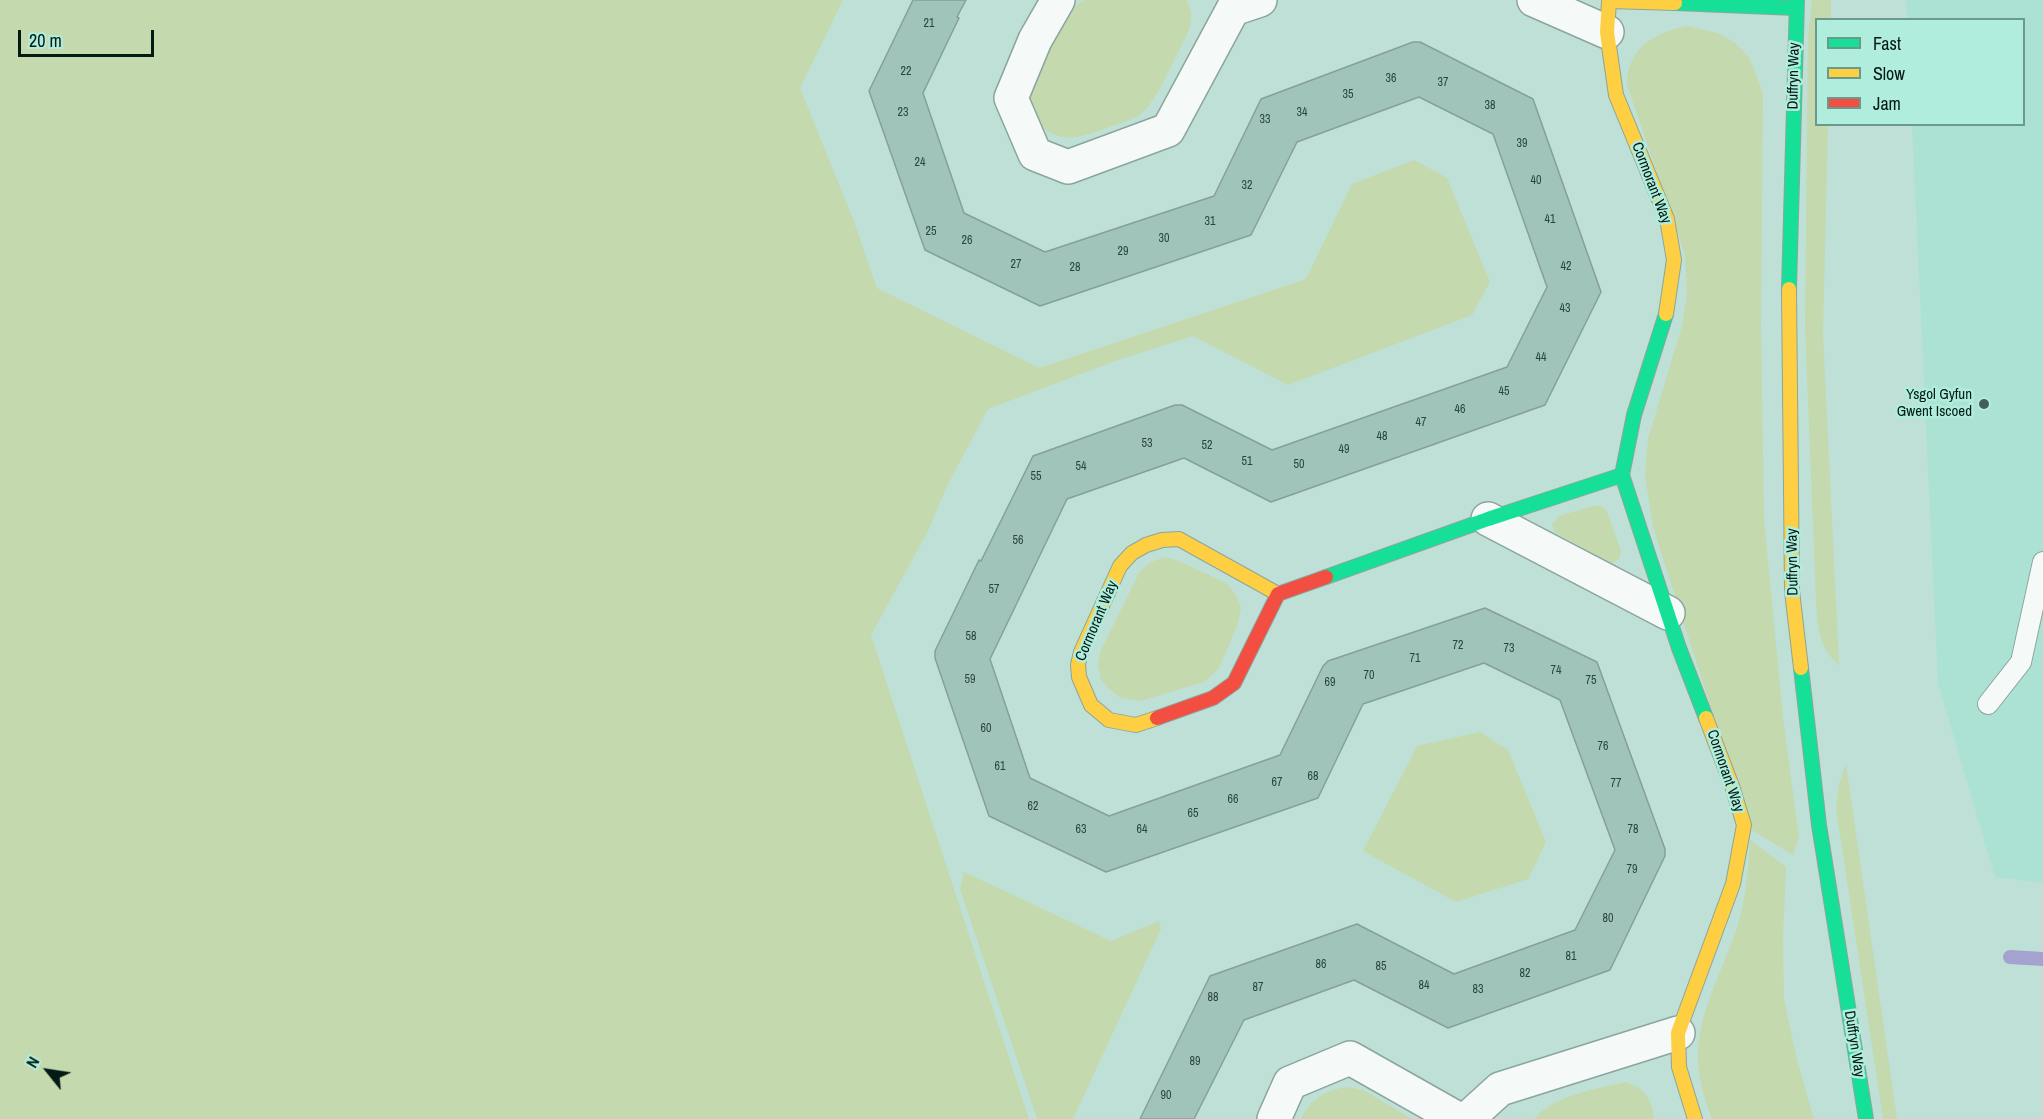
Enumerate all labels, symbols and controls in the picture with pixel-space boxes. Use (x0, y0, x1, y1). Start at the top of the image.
house number: 21 (924, 17, 934, 31)
scale bar (21, 18, 158, 56)
legend (1815, 18, 2025, 126)
text: 20 m (29, 28, 62, 53)
text: Fast (1873, 31, 1901, 56)
street label: Duffryn Way (1784, 42, 1804, 110)
text: Slow (1873, 61, 1905, 86)
house number: 22 (901, 65, 911, 79)
house number: 36 (1386, 72, 1396, 86)
house number: 37 (1438, 76, 1448, 90)
house number: 35 (1343, 88, 1353, 102)
text: Jam (1873, 91, 1901, 116)
house number: 38 (1485, 99, 1495, 113)
house number: 23 (898, 106, 908, 120)
house number: 34 (1297, 106, 1307, 120)
house number: 33 (1260, 113, 1270, 127)
house number: 39 (1517, 137, 1527, 151)
street label: Cormorant Way (1627, 140, 1675, 226)
house number: 24 (915, 156, 925, 170)
house number: 40 (1531, 174, 1541, 188)
house number: 32 (1242, 179, 1252, 193)
house number: 41 (1545, 213, 1555, 227)
house number: 31 (1205, 215, 1215, 229)
house number: 25 (926, 225, 936, 239)
house number: 30 (1159, 232, 1169, 246)
house number: 26 (962, 234, 972, 248)
house number: 29 (1118, 245, 1128, 259)
house number: 27 (1011, 258, 1021, 272)
house number: 42 (1561, 260, 1571, 274)
house number: 28 (1070, 261, 1080, 275)
house number: 43 (1560, 302, 1570, 316)
house number: 44 (1536, 351, 1546, 365)
house number: 45 (1499, 385, 1509, 399)
place label: Ysgol Gyfun Gwent Iscoed (1897, 386, 1972, 421)
marker: Ysgol Gyfun Gwent Iscoed (1977, 397, 1991, 411)
house number: 46 (1455, 403, 1465, 417)
house number: 47 (1416, 416, 1426, 430)
house number: 48 (1377, 430, 1387, 444)
house number: 53 (1142, 437, 1152, 451)
house number: 52 (1202, 439, 1212, 453)
house number: 49 (1339, 443, 1349, 457)
house number: 51 (1242, 455, 1252, 469)
house number: 50 (1294, 458, 1304, 472)
house number: 54 (1076, 460, 1086, 474)
house number: 55 (1031, 470, 1041, 484)
street label: Duffryn Way (1783, 528, 1803, 596)
house number: 56 (1013, 534, 1023, 548)
street label: Cormorant Way (1072, 578, 1122, 664)
house number: 57 (989, 583, 999, 597)
house number: 58 (966, 630, 976, 644)
house number: 72 (1453, 639, 1463, 653)
house number: 73 (1504, 642, 1514, 656)
house number: 71 (1410, 652, 1420, 666)
house number: 74 (1551, 664, 1561, 678)
house number: 70 (1364, 669, 1374, 683)
house number: 59 (965, 673, 975, 687)
house number: 75 (1586, 674, 1596, 688)
house number: 69 (1325, 676, 1335, 690)
house number: 60 (981, 722, 991, 736)
street label: Cormorant Way (1703, 728, 1747, 814)
house number: 76 (1598, 740, 1608, 754)
house number: 61 (995, 760, 1005, 774)
house number: 68 (1308, 770, 1318, 784)
house number: 67 (1272, 776, 1282, 790)
house number: 77 (1611, 777, 1621, 791)
house number: 66 (1228, 793, 1238, 807)
house number: 62 (1028, 800, 1038, 814)
house number: 65 (1188, 807, 1198, 821)
house number: 63 (1076, 823, 1086, 837)
house number: 64 (1137, 823, 1147, 837)
house number: 78 (1628, 823, 1638, 837)
house number: 79 (1627, 863, 1637, 877)
house number: 80 (1603, 912, 1613, 926)
house number: 81 (1566, 950, 1576, 964)
house number: 86 (1316, 958, 1326, 972)
house number: 85 (1376, 960, 1386, 974)
house number: 82 (1520, 967, 1530, 981)
house number: 84 (1419, 979, 1429, 993)
house number: 87 (1253, 981, 1263, 995)
house number: 83 (1473, 983, 1483, 997)
house number: 88 (1208, 991, 1218, 1005)
street label: Duffryn Way (1840, 1010, 1868, 1078)
north arrow (18, 1041, 78, 1101)
text: N (21, 1052, 44, 1072)
house number: 89 (1190, 1055, 1200, 1069)
house number: 90 (1161, 1089, 1171, 1103)

